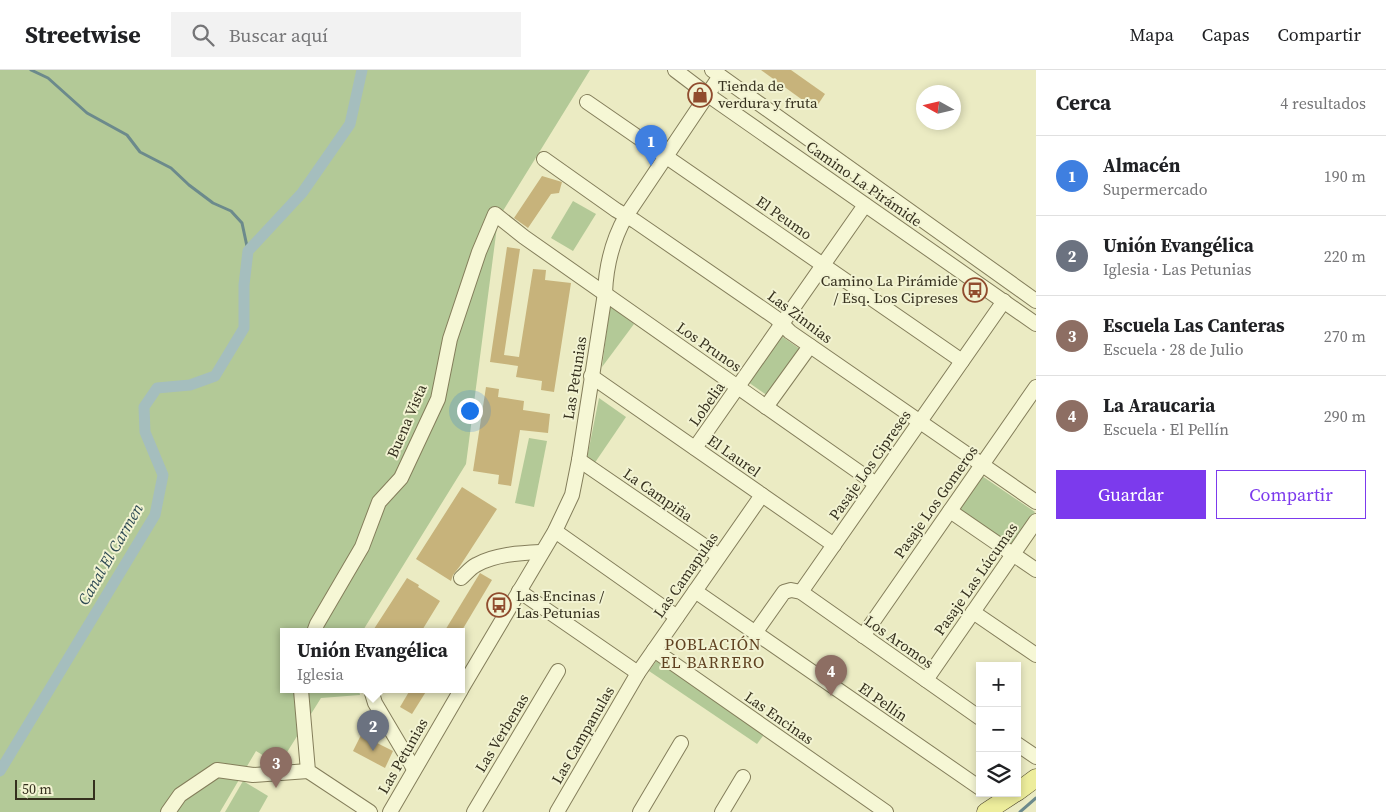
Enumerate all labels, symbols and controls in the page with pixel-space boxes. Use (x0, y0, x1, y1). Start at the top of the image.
search box (171, 12, 521, 57)
text: Streetwise (25, 18, 141, 51)
icon: search (189, 21, 217, 49)
text: Buscar aquí (229, 22, 328, 48)
text: Mapa (1129, 22, 1174, 47)
text: Capas (1202, 22, 1249, 47)
text: Compartir (1277, 22, 1361, 47)
place label: Tienda de verdura y fruta (718, 75, 818, 113)
shop icon: Tienda de verdura y fruta (687, 82, 713, 108)
north arrow (916, 85, 961, 130)
text: Cerca (1056, 88, 1111, 117)
text: 4 resultados (1280, 92, 1366, 114)
pin: 1 (635, 125, 667, 166)
street label: Camino La Pirámide (802, 136, 927, 232)
text: Almacén (1103, 152, 1180, 178)
text: 1 (1068, 165, 1076, 187)
text: 190 m (1324, 165, 1366, 187)
text: Supermercado (1103, 178, 1207, 200)
street label: El Peumo (752, 191, 816, 244)
text: Unión Evangélica (1103, 232, 1254, 258)
text: 2 (1068, 245, 1076, 267)
text: 220 m (1324, 245, 1366, 267)
text: Iglesia · Las Petunias (1103, 258, 1251, 280)
place label: Camino La Pirámide / Esq. Los Cipreses (821, 270, 958, 308)
bus stop icon: Camino La Pirámide / Esq. Los Cipreses (962, 277, 988, 303)
street label: Las Zinnias (764, 285, 837, 348)
text: Escuela Las Canteras (1103, 312, 1285, 338)
street label: Los Prunos (673, 317, 746, 377)
text: 3 (1068, 325, 1076, 347)
text: 270 m (1324, 325, 1366, 347)
street label: Las Petunias (558, 335, 591, 421)
text: Escuela · 28 de Julio (1103, 338, 1243, 360)
street label: Lobelia (684, 377, 730, 430)
street label: Buena Vista (382, 380, 432, 461)
text: La Araucaria (1103, 392, 1215, 418)
your location (457, 398, 483, 424)
street label: Pasaje Los Cipreses (824, 405, 916, 524)
text: 4 (1068, 405, 1076, 427)
text: 290 m (1324, 405, 1366, 427)
text: Escuela · El Pellín (1103, 418, 1229, 440)
street label: El Laurel (703, 430, 766, 482)
street label: Pasaje Los Gomeros (889, 441, 983, 562)
street label: La Campiña (619, 463, 698, 526)
button: Guardar (1056, 470, 1206, 519)
button: Compartir (1216, 470, 1366, 519)
water label: Canal El Carmen (72, 499, 148, 609)
street label: Pasaje Las Lúcumas (929, 518, 1022, 639)
street label: Las Camapulas (648, 528, 723, 622)
place label: Las Encinas / Las Petunias (516, 585, 604, 623)
bus stop icon: Las Encinas / Las Petunias (486, 592, 512, 618)
street label: Los Aromos (861, 610, 938, 673)
popup (280, 628, 465, 693)
district label: POBLACIÓN EL BARRERO (661, 633, 765, 673)
text: Unión Evangélica (297, 637, 448, 663)
pin: 4 (815, 655, 847, 696)
map controls (976, 662, 1021, 797)
button: + (976, 662, 1021, 707)
text: Iglesia (297, 663, 344, 685)
street label: El Pellín (855, 677, 912, 726)
street label: Las Campanulas (546, 682, 619, 787)
street label: Las Encinas (741, 686, 818, 749)
street label: Las Verbenas (470, 689, 533, 776)
button: − (976, 707, 1021, 752)
pin: 2 (357, 710, 389, 751)
street label: Las Petunias (372, 714, 433, 797)
pin: 3 (260, 747, 292, 788)
button: layers (976, 752, 1021, 797)
scale bar (15, 777, 95, 800)
text: 50 m (22, 779, 52, 799)

